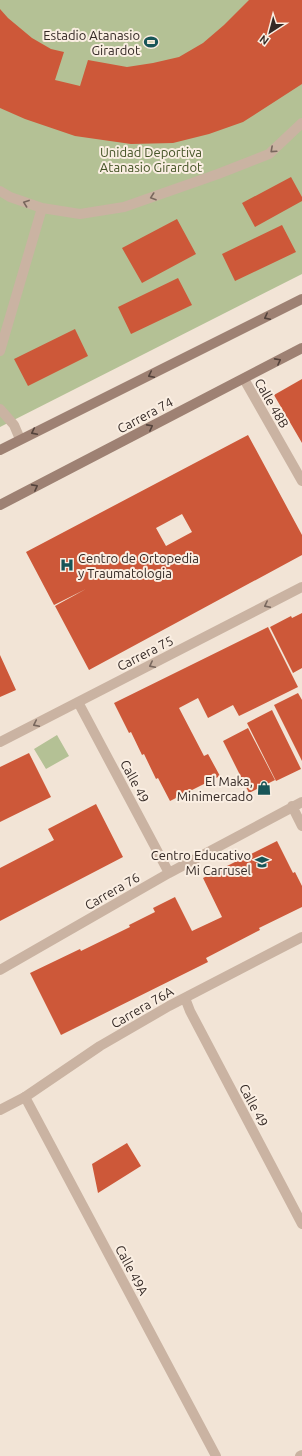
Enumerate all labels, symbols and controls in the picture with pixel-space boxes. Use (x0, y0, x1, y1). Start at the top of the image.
north arrow (250, 12, 290, 52)
place label: Estadio Atanasio Girardot (43, 28, 140, 57)
text: N (257, 33, 271, 47)
sports icon: Estadio Atanasio Girardot (143, 34, 159, 50)
park label: Unidad Deportiva Atanasio Girardot (100, 145, 202, 174)
one-way arrow (271, 145, 278, 152)
one-way arrow (150, 193, 157, 201)
one-way arrow (23, 199, 30, 207)
one-way arrow (264, 312, 271, 320)
one-way arrow (274, 359, 281, 366)
one-way arrow (148, 370, 155, 378)
street label: Calle 48B (252, 376, 292, 430)
street label: Carrera 74 (115, 395, 175, 435)
one-way arrow (146, 424, 153, 432)
one-way arrow (31, 428, 39, 435)
one-way arrow (30, 485, 38, 492)
place label: Centro de Ortopedia y Traumatologia (78, 551, 199, 580)
hospital icon: Centro de Ortopedia y Traumatologia (59, 557, 75, 573)
one-way arrow (264, 600, 272, 608)
street label: Carrera 75 (115, 633, 175, 673)
one-way arrow (149, 660, 156, 667)
one-way arrow (33, 719, 40, 727)
street label: Calle 49 (118, 757, 152, 805)
place label: El Maka, Minimercado (177, 774, 253, 803)
shop icon: El Maka, Minimercado (256, 780, 272, 796)
place label: Centro Educativo Mi Carrusel (151, 848, 252, 877)
school or university icon: Centro Educativo Mi Carrusel (254, 854, 270, 870)
street label: Carrera 76 (82, 870, 142, 912)
street label: Carrera 76A (108, 983, 176, 1030)
street label: Calle 49 (237, 1081, 271, 1129)
street label: Calle 49A (113, 1243, 151, 1298)

